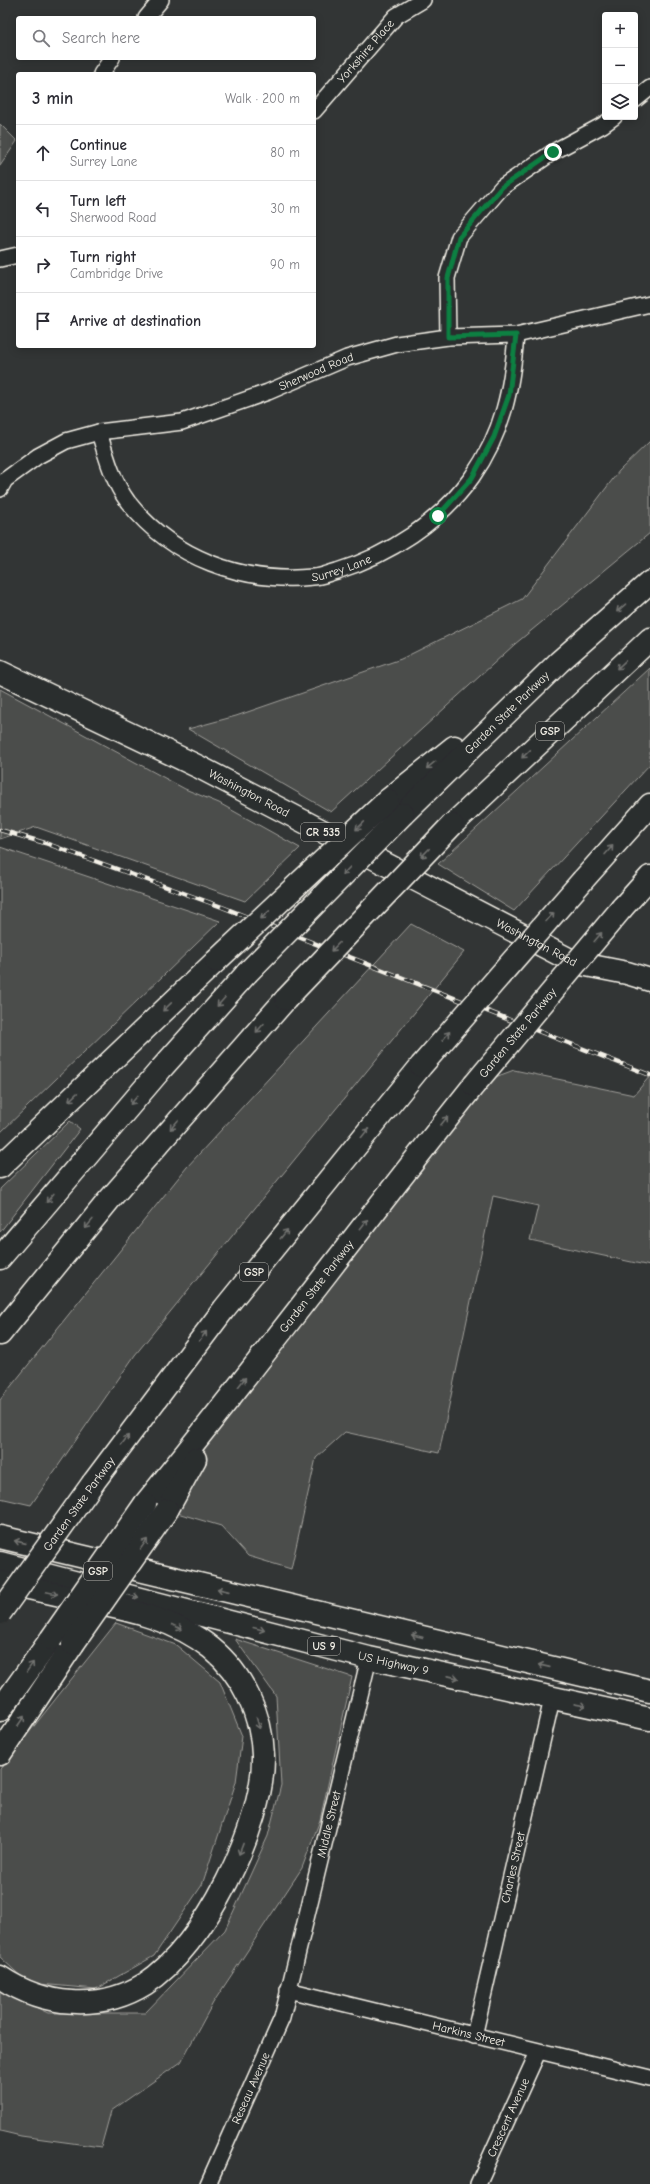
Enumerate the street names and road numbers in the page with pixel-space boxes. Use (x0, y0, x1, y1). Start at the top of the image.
street label: Yorkshire Place (334, 17, 397, 86)
street label: Sherwood Road (277, 350, 355, 394)
street label: Surrey Lane (311, 552, 373, 584)
street label: Garden State Parkway (462, 668, 553, 757)
road number: GSP (536, 722, 564, 740)
street label: Washington Road (206, 766, 292, 820)
road number: CR 535 (301, 823, 345, 841)
street label: Washington Road (494, 916, 579, 969)
street label: Garden State Parkway (476, 985, 560, 1081)
street label: Garden State Parkway (276, 1237, 357, 1335)
road number: GSP (240, 1263, 268, 1281)
street label: Garden State Parkway (40, 1454, 118, 1554)
road number: GSP (84, 1562, 112, 1580)
road number: US 9 (308, 1637, 340, 1655)
street label: US Highway 9 (357, 1648, 430, 1678)
street label: Middle Street (314, 1789, 344, 1859)
street label: Charles Street (498, 1830, 528, 1904)
street label: Harkins Street (431, 2018, 507, 2050)
street label: Reseau Avenue (229, 2050, 273, 2126)
street label: Crescent Avenue (484, 2076, 532, 2159)

